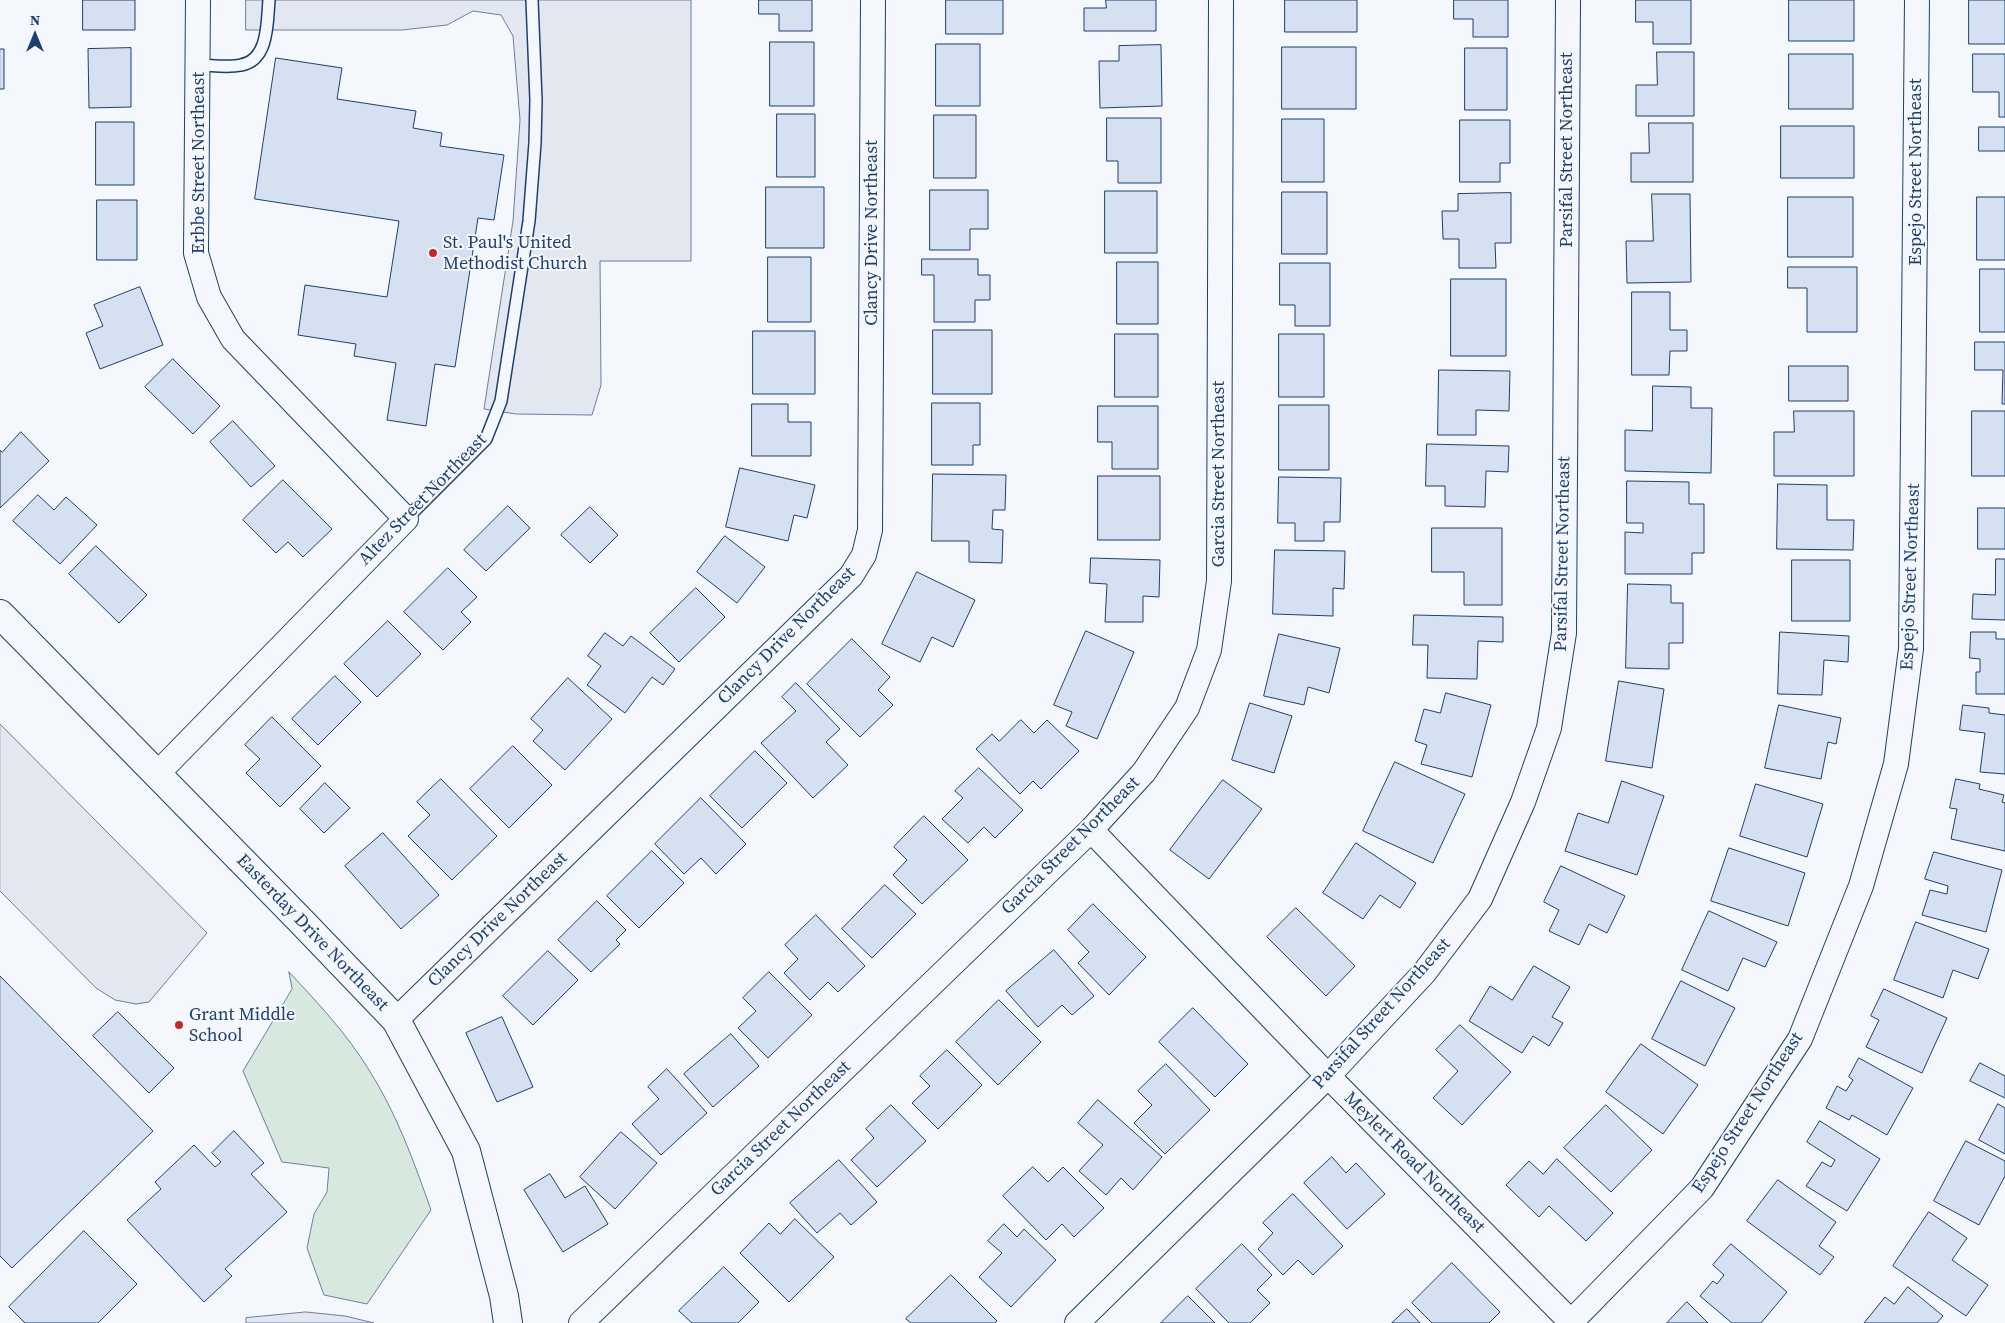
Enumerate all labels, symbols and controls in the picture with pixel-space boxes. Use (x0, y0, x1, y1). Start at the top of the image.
north arrow (10, 10, 60, 60)
text: N (30, 10, 40, 30)
street label: Parsifal Street Northeast (1556, 52, 1578, 248)
street label: Erbbe Street Northeast (188, 72, 210, 254)
street label: Espejo Street Northeast (1905, 78, 1927, 266)
street label: Clancy Drive Northeast (861, 140, 883, 326)
place label: St. Paul's United Methodist Church (443, 232, 587, 274)
marker: St. Paul's United Methodist Church (427, 247, 439, 259)
street label: Garcia Street Northeast (1208, 381, 1230, 567)
street label: Altez Street Northeast (355, 430, 491, 570)
street label: Parsifal Street Northeast (1550, 456, 1576, 652)
street label: Espejo Street Northeast (1897, 483, 1925, 671)
street label: Clancy Drive Northeast (714, 563, 860, 709)
street label: Garcia Street Northeast (997, 772, 1145, 920)
street label: Clancy Drive Northeast (424, 848, 572, 992)
street label: Easterday Drive Northeast (231, 850, 393, 1016)
street label: Parsifal Street Northeast (1309, 934, 1455, 1094)
place label: Grant Middle School (189, 1004, 295, 1046)
marker: Grant Middle School (173, 1019, 185, 1031)
street label: Espejo Street Northeast (1688, 1029, 1808, 1197)
street label: Garcia Street Northeast (706, 1057, 856, 1201)
street label: Meylert Road Northeast (1339, 1088, 1489, 1238)

